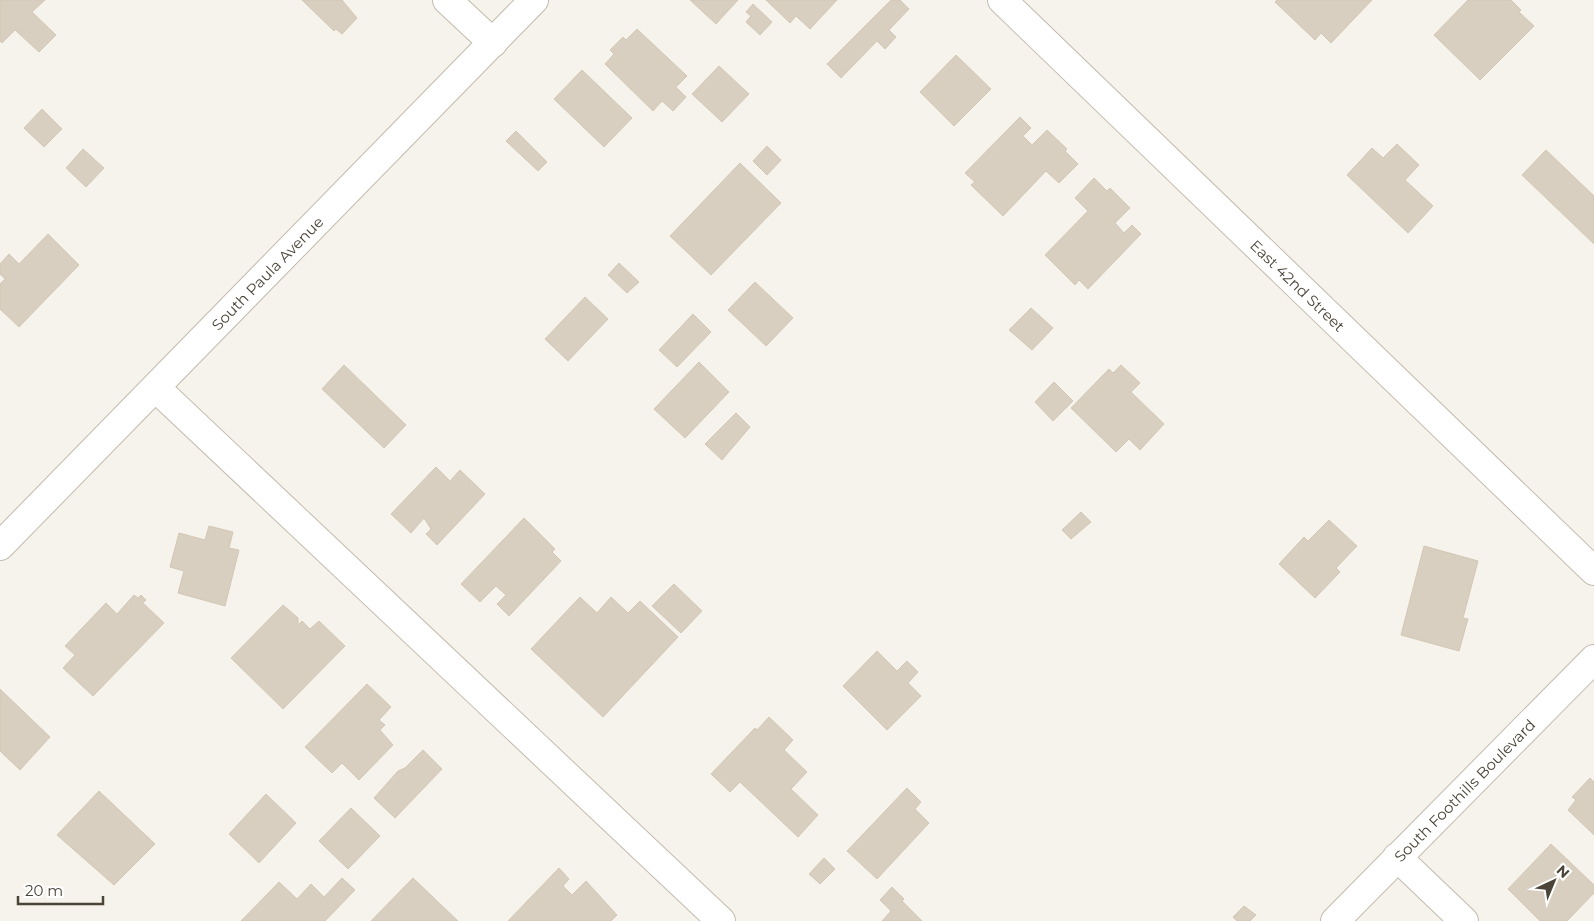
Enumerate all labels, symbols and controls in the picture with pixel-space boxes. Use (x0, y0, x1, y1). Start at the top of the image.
street label: South Paula Avenue (207, 212, 327, 334)
street label: East 42nd Street (1247, 235, 1349, 335)
street label: South Foothills Boulevard (1390, 715, 1539, 865)
north arrow (1529, 856, 1579, 906)
text: N (1553, 861, 1573, 882)
scale bar (18, 874, 102, 906)
text: 20 m (25, 881, 63, 900)

